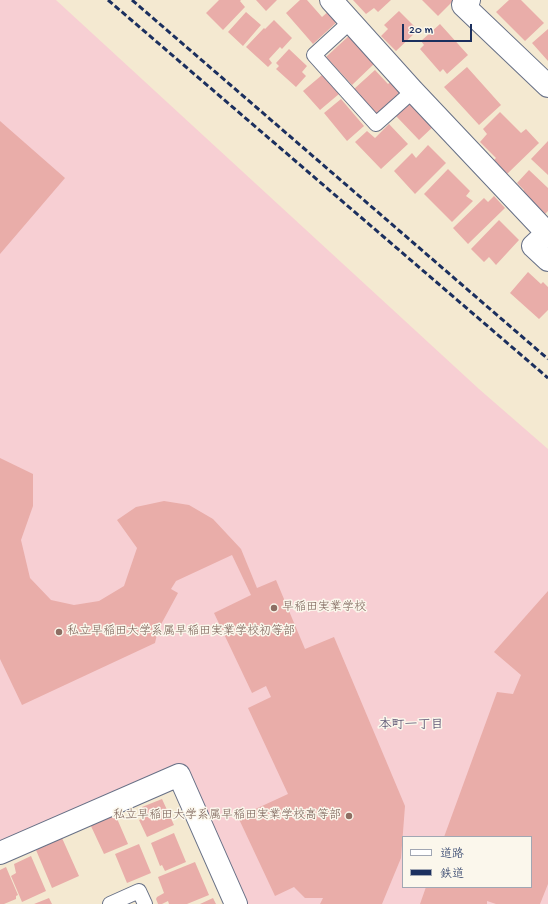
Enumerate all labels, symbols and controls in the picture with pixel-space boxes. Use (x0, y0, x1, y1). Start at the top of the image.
scale bar (404, 16, 474, 42)
text: 20 m (409, 24, 433, 38)
place label: 早稲田実業学校 (282, 601, 366, 615)
marker: 早稲田実業学校 (269, 603, 279, 613)
place label: 私立早稲田大学系属早稲田実業学校初等部 (67, 625, 295, 639)
marker: 私立早稲田大学系属早稲田実業学校初等部 (54, 627, 64, 637)
district label: 本町一丁目 (379, 718, 443, 734)
place label: 私立早稲田大学系属早稲田実業学校高等部 (113, 809, 341, 823)
marker: 私立早稲田大学系属早稲田実業学校高等部 (344, 811, 354, 821)
legend (402, 836, 532, 888)
text: 道路 (440, 848, 464, 862)
text: 鉄道 (440, 868, 464, 882)

